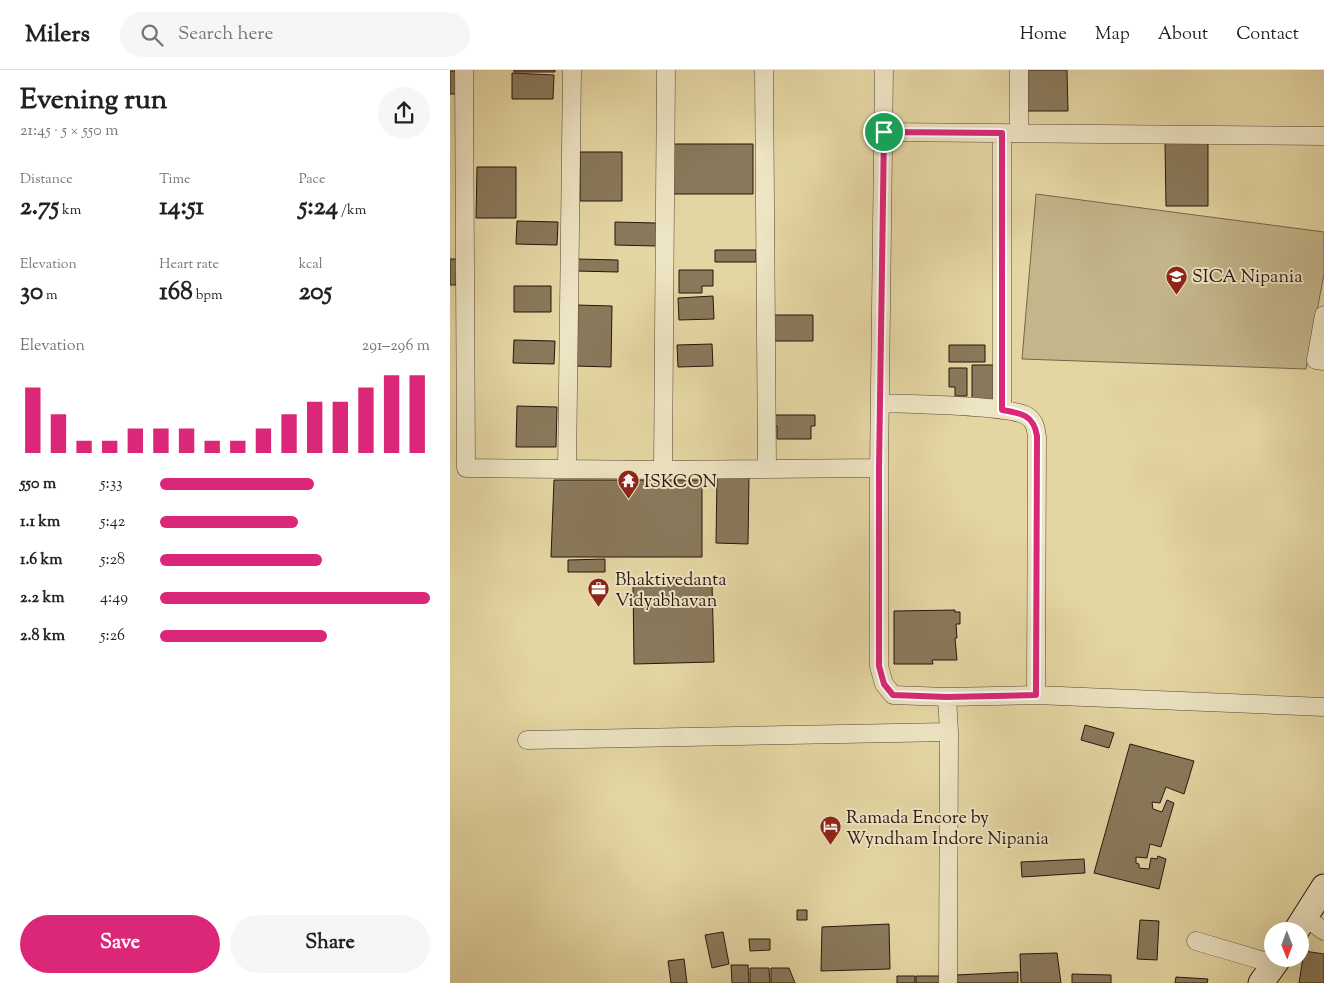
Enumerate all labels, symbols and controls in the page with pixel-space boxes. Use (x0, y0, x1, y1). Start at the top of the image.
search box (120, 12, 470, 57)
text: Milers (25, 18, 90, 52)
icon: search (138, 21, 166, 49)
text: Search here (178, 21, 273, 48)
text: Home (1020, 22, 1067, 48)
text: Map (1095, 22, 1130, 48)
text: About (1158, 22, 1208, 48)
text: Contact (1236, 22, 1299, 48)
text: Evening run (20, 81, 167, 121)
button: share (378, 87, 430, 139)
pin (863, 111, 905, 153)
icon: arrive (870, 118, 898, 146)
text: 21:45 · 5 × 550 m (20, 120, 118, 143)
text: Distance (20, 170, 73, 190)
text: Time (159, 170, 190, 190)
text: Pace (299, 170, 325, 190)
text: 2.75 (20, 190, 59, 226)
text: 14:51 (159, 190, 204, 226)
text: 5:24 (299, 190, 338, 226)
text: km (59, 201, 81, 221)
text: /km (338, 201, 366, 221)
text: Elevation (20, 255, 77, 275)
text: Heart rate (159, 255, 219, 275)
text: kcal (299, 255, 323, 275)
school or university icon: SICA Nipania (1164, 264, 1188, 295)
place label: SICA Nipania (1192, 265, 1302, 291)
text: 30 (20, 275, 43, 311)
text: 168 (159, 275, 193, 311)
text: 205 (299, 275, 332, 311)
text: m (43, 286, 58, 306)
text: bpm (193, 286, 223, 306)
text: Elevation (20, 335, 85, 358)
text: 291–296 m (362, 335, 430, 358)
temple icon: ISKCON (616, 469, 640, 500)
place label: ISKCON (644, 470, 717, 496)
text: 550 m (20, 473, 56, 496)
text: 5:33 (100, 473, 123, 496)
text: 1.1 km (20, 511, 60, 534)
text: 5:42 (100, 511, 125, 534)
text: 1.6 km (20, 549, 62, 572)
text: 5:28 (100, 549, 125, 572)
place label: Bhaktivedanta Vidyabhavan (615, 568, 727, 615)
office icon: Bhaktivedanta Vidyabhavan (587, 577, 611, 608)
text: 2.2 km (20, 587, 64, 610)
text: 4:49 (100, 587, 128, 610)
text: 2.8 km (20, 625, 65, 648)
text: 5:26 (100, 625, 125, 648)
place label: Ramada Encore by Wyndham Indore Nipania (846, 806, 1049, 853)
hotel icon: Ramada Encore by Wyndham Indore Nipania (818, 815, 842, 846)
button: Save (20, 915, 220, 973)
button: Share (230, 915, 430, 973)
north arrow (1264, 922, 1309, 968)
map controls (1264, 922, 1309, 967)

